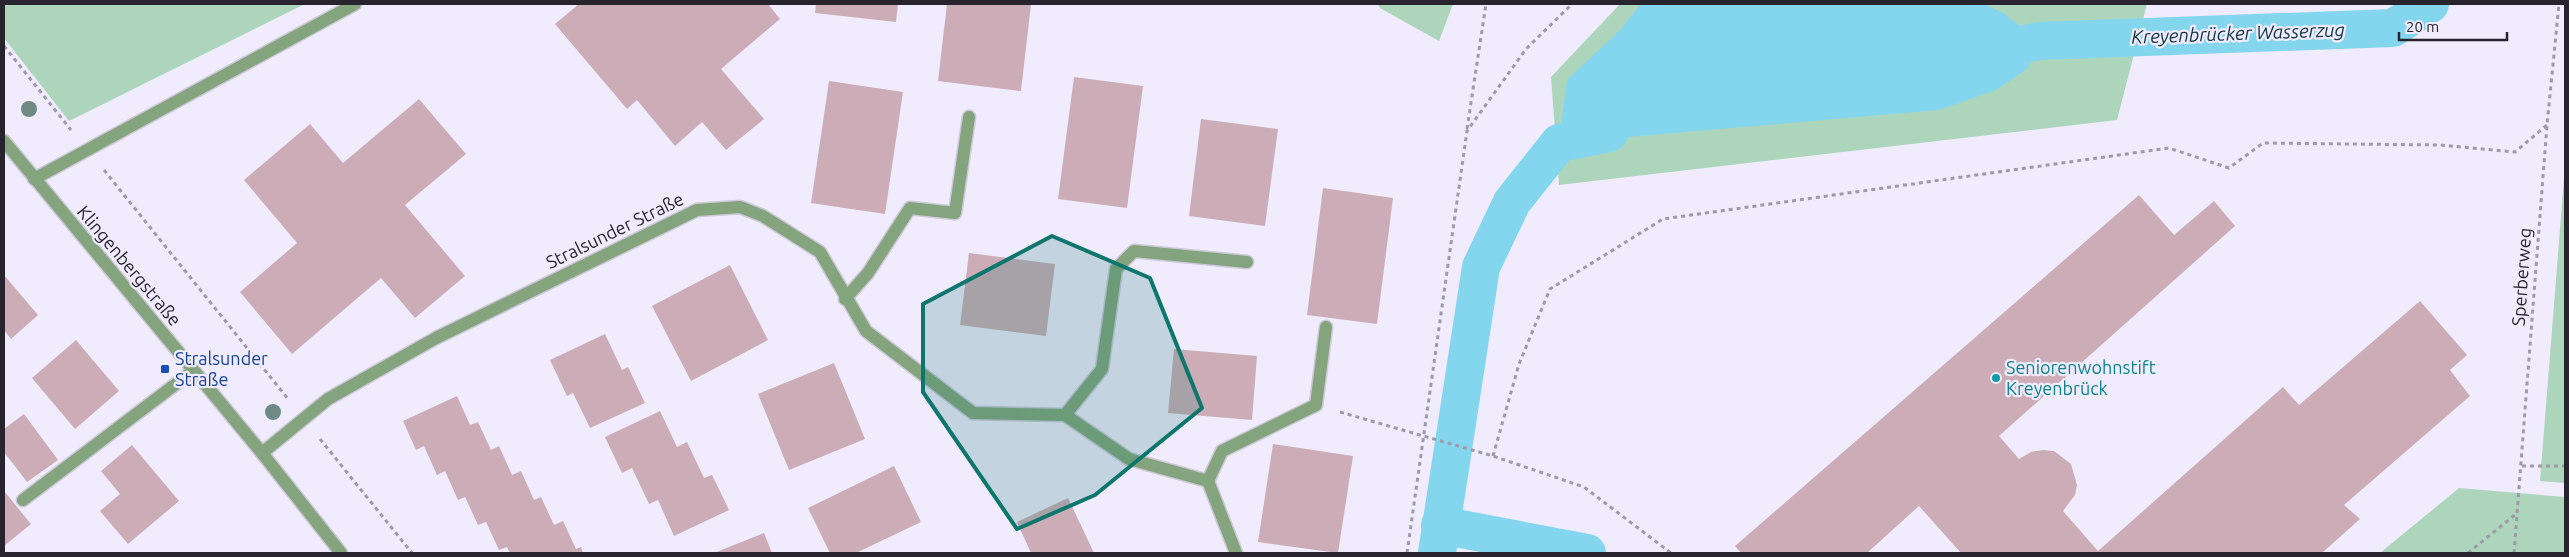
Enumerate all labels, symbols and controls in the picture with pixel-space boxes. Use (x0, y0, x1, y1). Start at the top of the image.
scale bar (2399, 10, 2506, 42)
water label: Kreyenbrücker Wasserzug (2131, 18, 2345, 48)
text: 20 m (2406, 18, 2439, 35)
street label: Stralsunder Straße (543, 188, 687, 272)
street label: Klingenbergstraße (74, 201, 186, 329)
street label: Sperberweg (2508, 227, 2534, 327)
place label: Stralsunder Straße (175, 348, 268, 389)
place label: Seniorenwohnstift Kreyenbrück (2006, 357, 2156, 398)
marker: Stralsunder Straße (159, 363, 171, 375)
marker: Seniorenwohnstift Kreyenbrück (1990, 372, 2002, 384)

